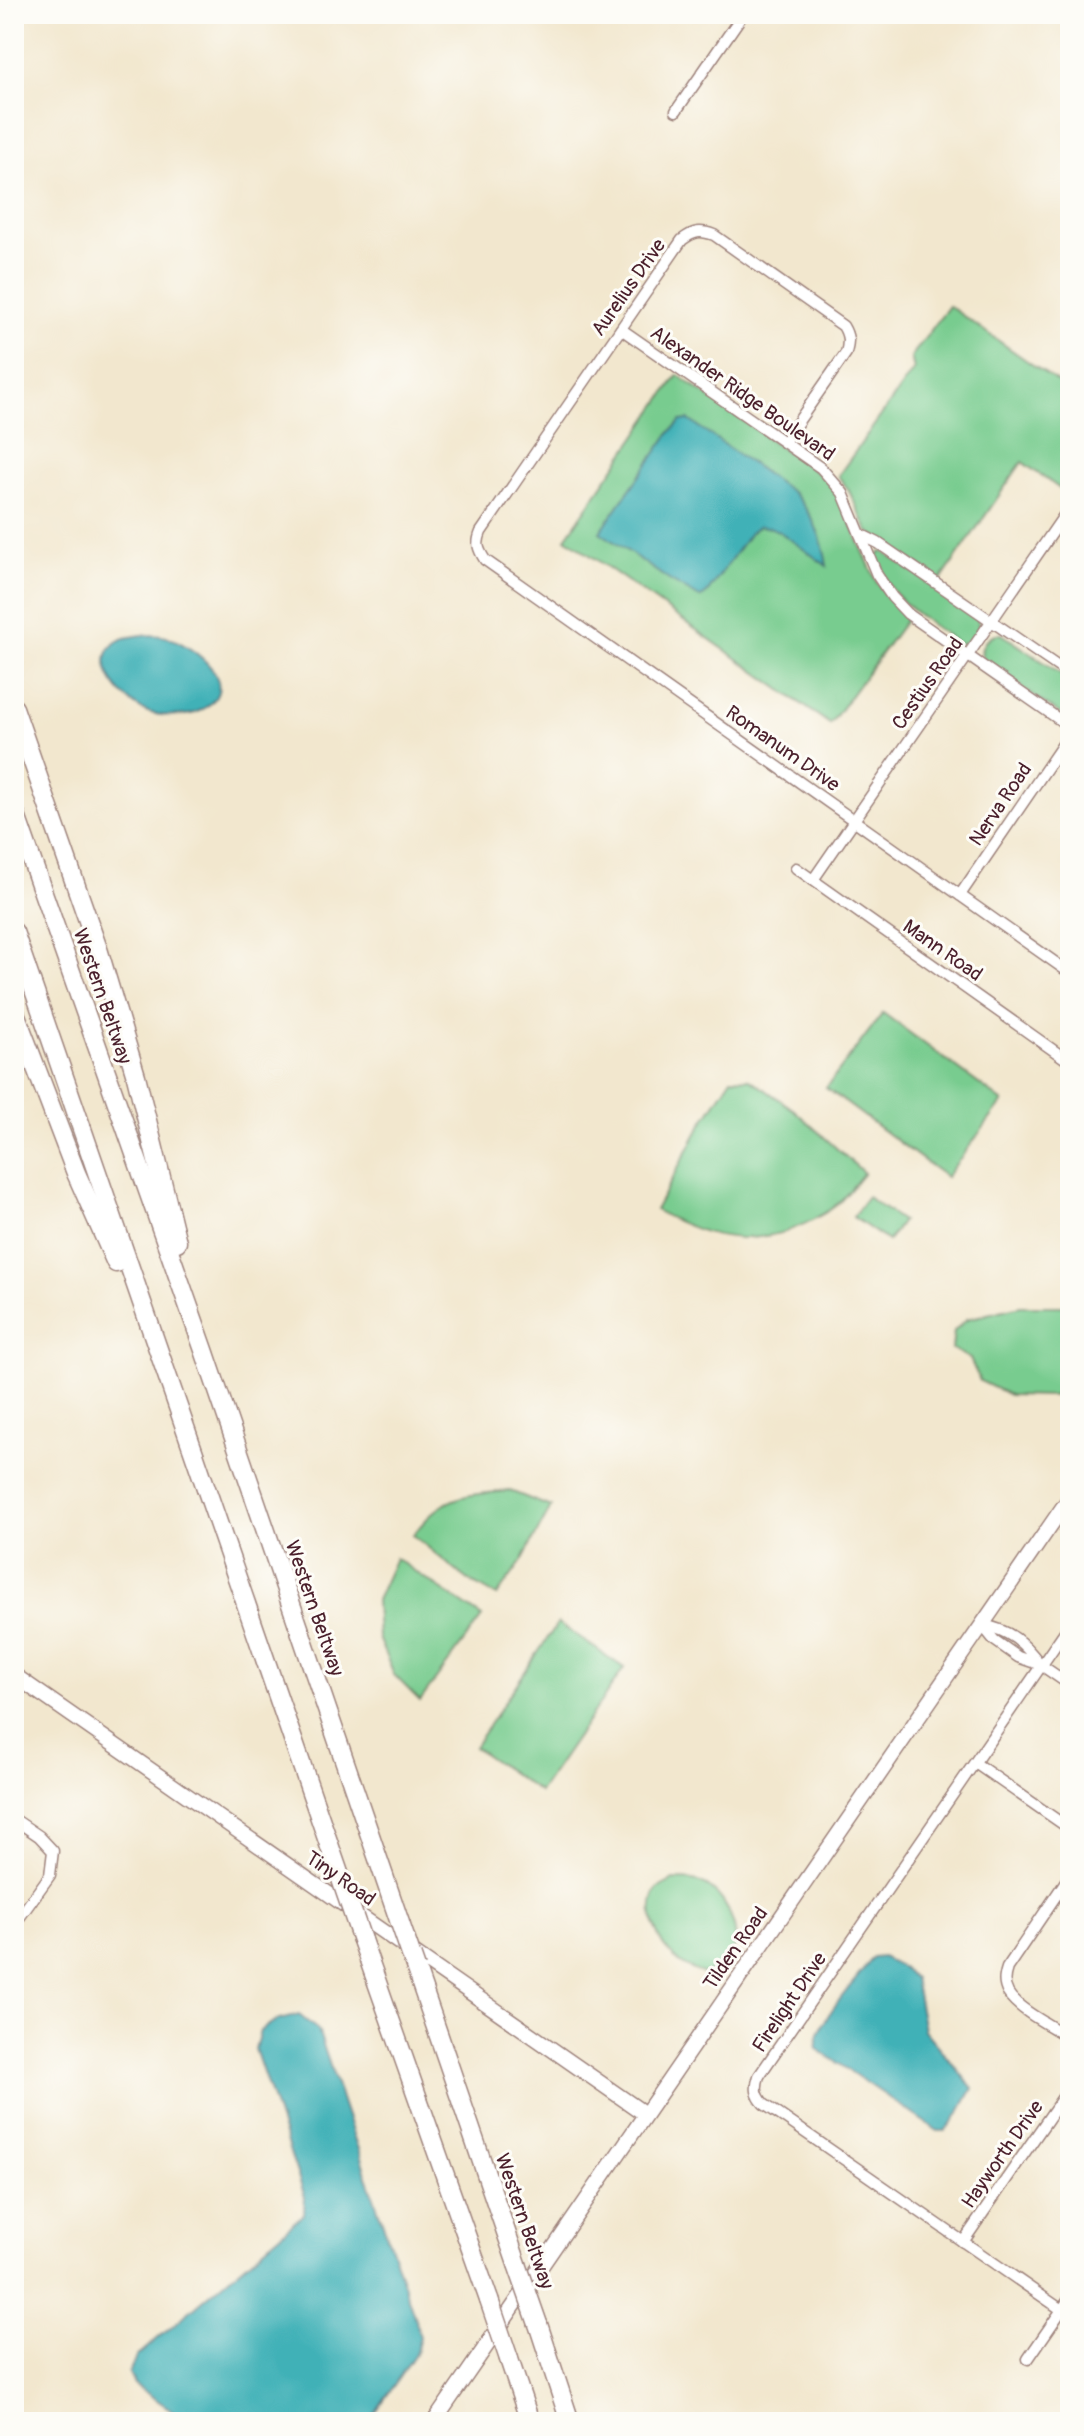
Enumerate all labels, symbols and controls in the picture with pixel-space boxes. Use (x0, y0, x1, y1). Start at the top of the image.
street label: Aurelius Drive (586, 234, 671, 341)
street label: Alexander Ridge Boulevard (646, 320, 840, 467)
street label: Cestius Road (886, 632, 968, 734)
street label: Romanum Drive (721, 700, 845, 797)
street label: Nerva Road (964, 758, 1037, 850)
street label: Mann Road (898, 914, 987, 987)
street label: Western Beltway (68, 925, 138, 1068)
street label: Western Beltway (280, 1537, 350, 1680)
street label: Tiny Road (301, 1845, 381, 1912)
street label: Tilden Road (698, 1902, 773, 1995)
street label: Firelight Drive (747, 1947, 832, 2057)
street label: Hayworth Drive (956, 2095, 1049, 2213)
street label: Western Beltway (490, 2150, 560, 2293)

